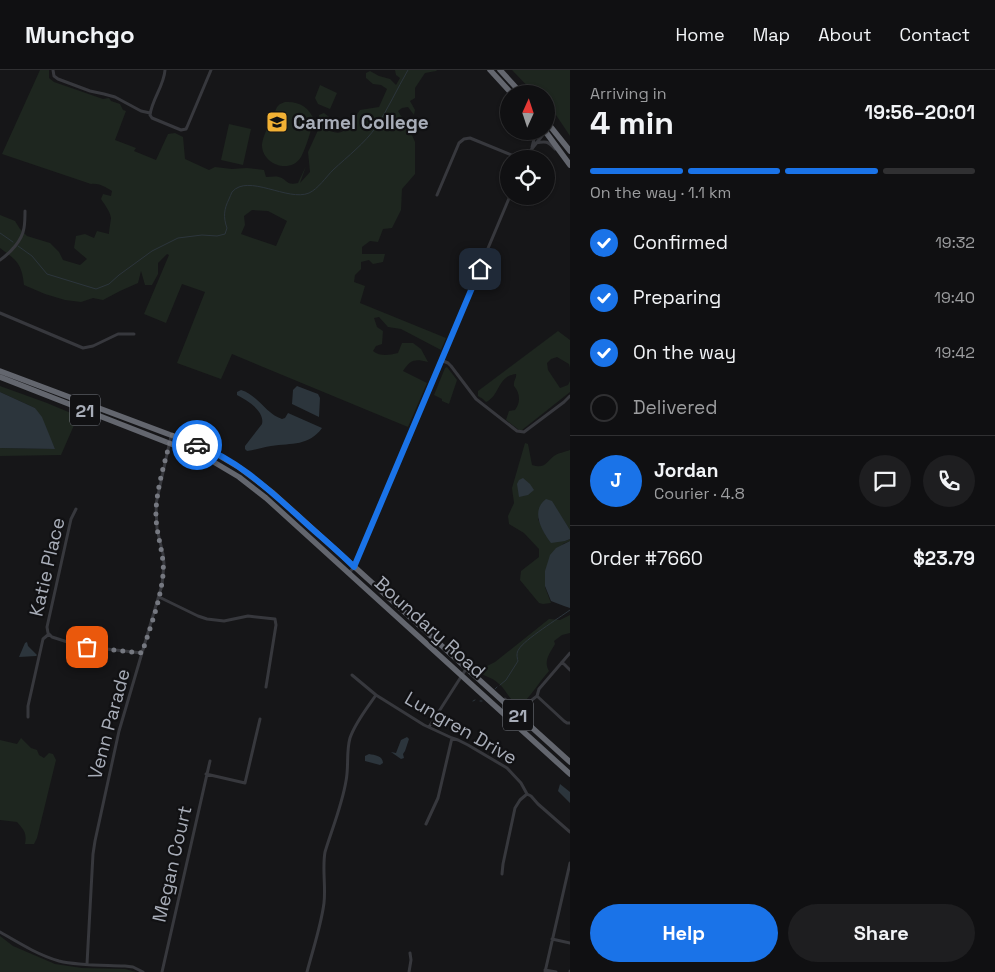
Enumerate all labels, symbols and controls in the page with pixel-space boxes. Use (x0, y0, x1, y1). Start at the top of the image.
text: Munchgo (25, 19, 135, 50)
text: Home (676, 23, 725, 46)
text: Map (753, 23, 790, 46)
text: About (818, 23, 872, 46)
text: Contact (900, 23, 970, 46)
text: Arriving in (590, 83, 667, 104)
north arrow (500, 85, 555, 140)
map controls (500, 85, 555, 205)
text: 19:56–20:01 (865, 100, 975, 125)
text: 4 min (590, 103, 674, 143)
school or university icon: Carmel College (265, 110, 289, 134)
place label: Carmel College (293, 110, 429, 135)
button: locate (500, 150, 555, 205)
text: On the way · 1.1 km (590, 182, 731, 203)
icon: check (590, 229, 618, 257)
text: Confirmed (633, 230, 728, 255)
text: 19:32 (935, 232, 975, 253)
pin (459, 248, 501, 290)
icon: home (466, 255, 494, 283)
icon: check (590, 284, 618, 312)
text: Preparing (633, 285, 721, 310)
text: 19:40 (934, 287, 975, 308)
icon: check (590, 339, 618, 367)
text: On the way (633, 340, 736, 365)
text: 19:42 (935, 342, 975, 363)
road number: 21 (70, 394, 100, 426)
text: Delivered (633, 395, 718, 420)
courier (172, 420, 222, 470)
icon: car (183, 431, 211, 459)
button: chat (859, 455, 911, 507)
button: phone (923, 455, 975, 507)
text: Jordan (654, 458, 719, 483)
text: J (610, 468, 622, 493)
text: Courier · 4.8 (654, 483, 745, 504)
street label: Katie Place (23, 515, 71, 619)
text: Order #7660 (590, 546, 703, 571)
text: $23.79 (913, 546, 975, 571)
street label: Boundary Road (369, 571, 491, 683)
pin (66, 626, 108, 668)
icon: bag (73, 633, 101, 661)
street label: Venn Parade (82, 666, 136, 782)
street label: Lungren Drive (400, 686, 522, 770)
road number: 21 (503, 700, 533, 730)
street label: Megan Court (146, 803, 198, 925)
button: Help (590, 904, 778, 962)
button: Share (788, 904, 975, 962)

